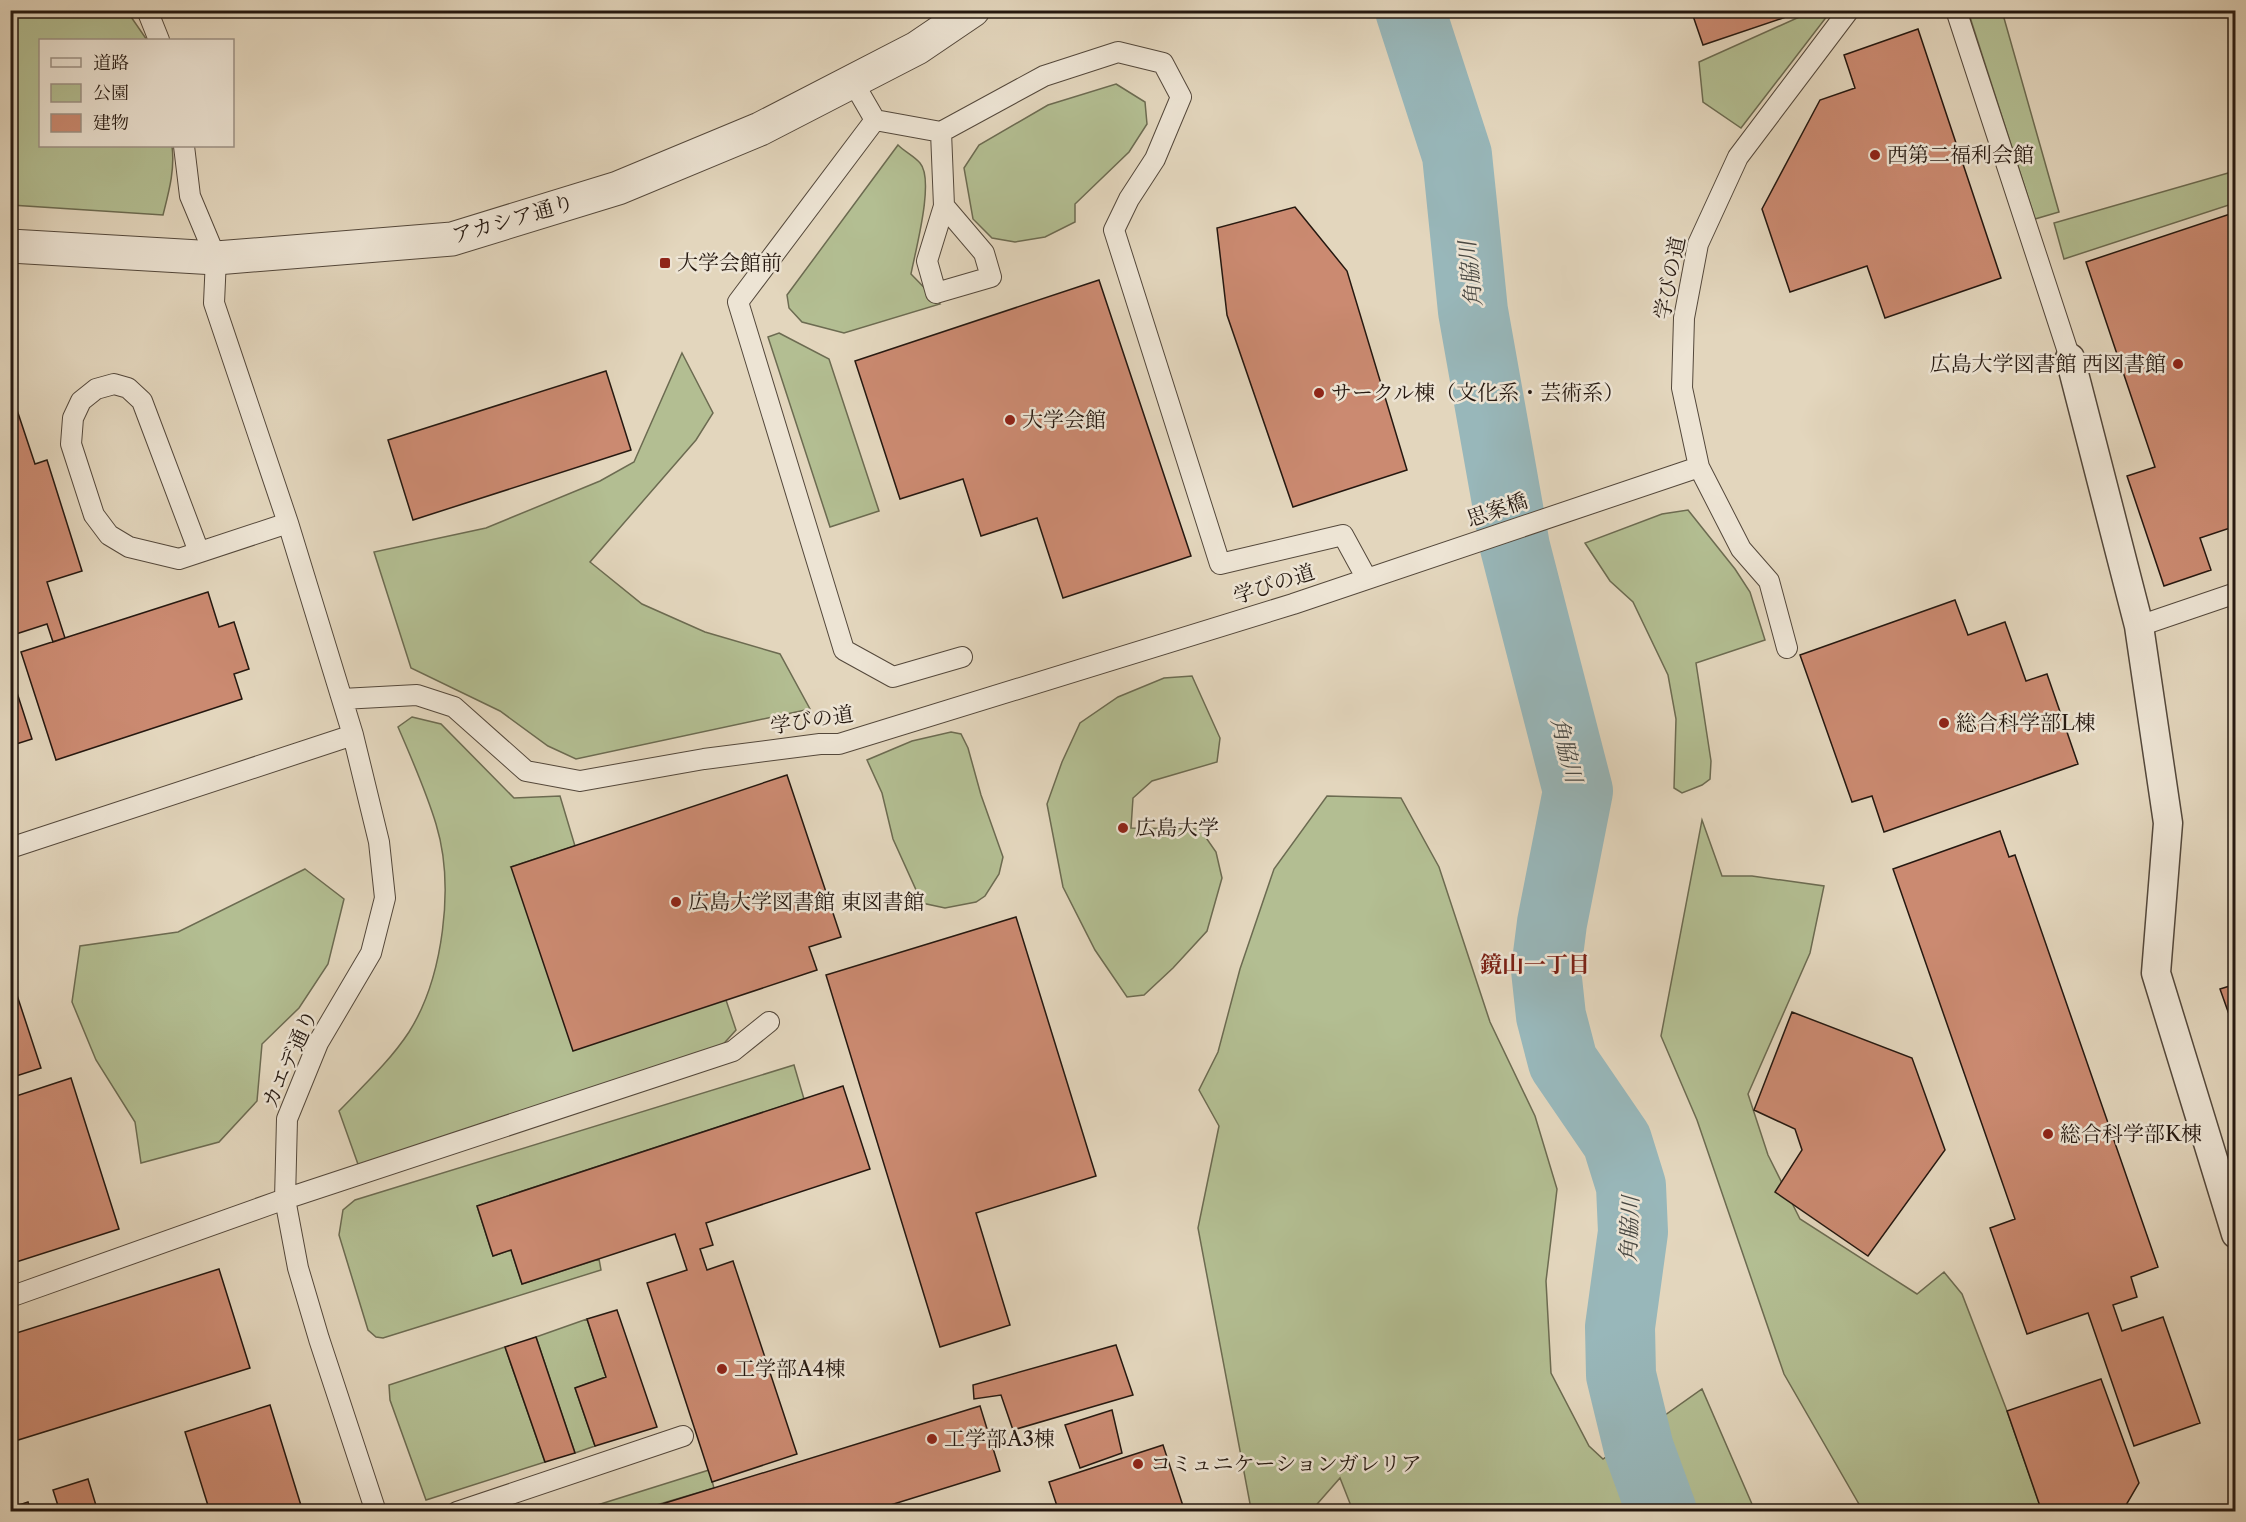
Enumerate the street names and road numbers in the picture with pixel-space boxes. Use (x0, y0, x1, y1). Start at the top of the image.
street label: アカシア通り (449, 189, 577, 248)
street label: 学びの道 (1649, 234, 1690, 322)
street label: 思案橋 (1463, 487, 1531, 532)
street label: 学びの道 (1230, 559, 1318, 608)
street label: 学びの道 (768, 701, 855, 738)
street label: カエデ通り (257, 1006, 322, 1112)

